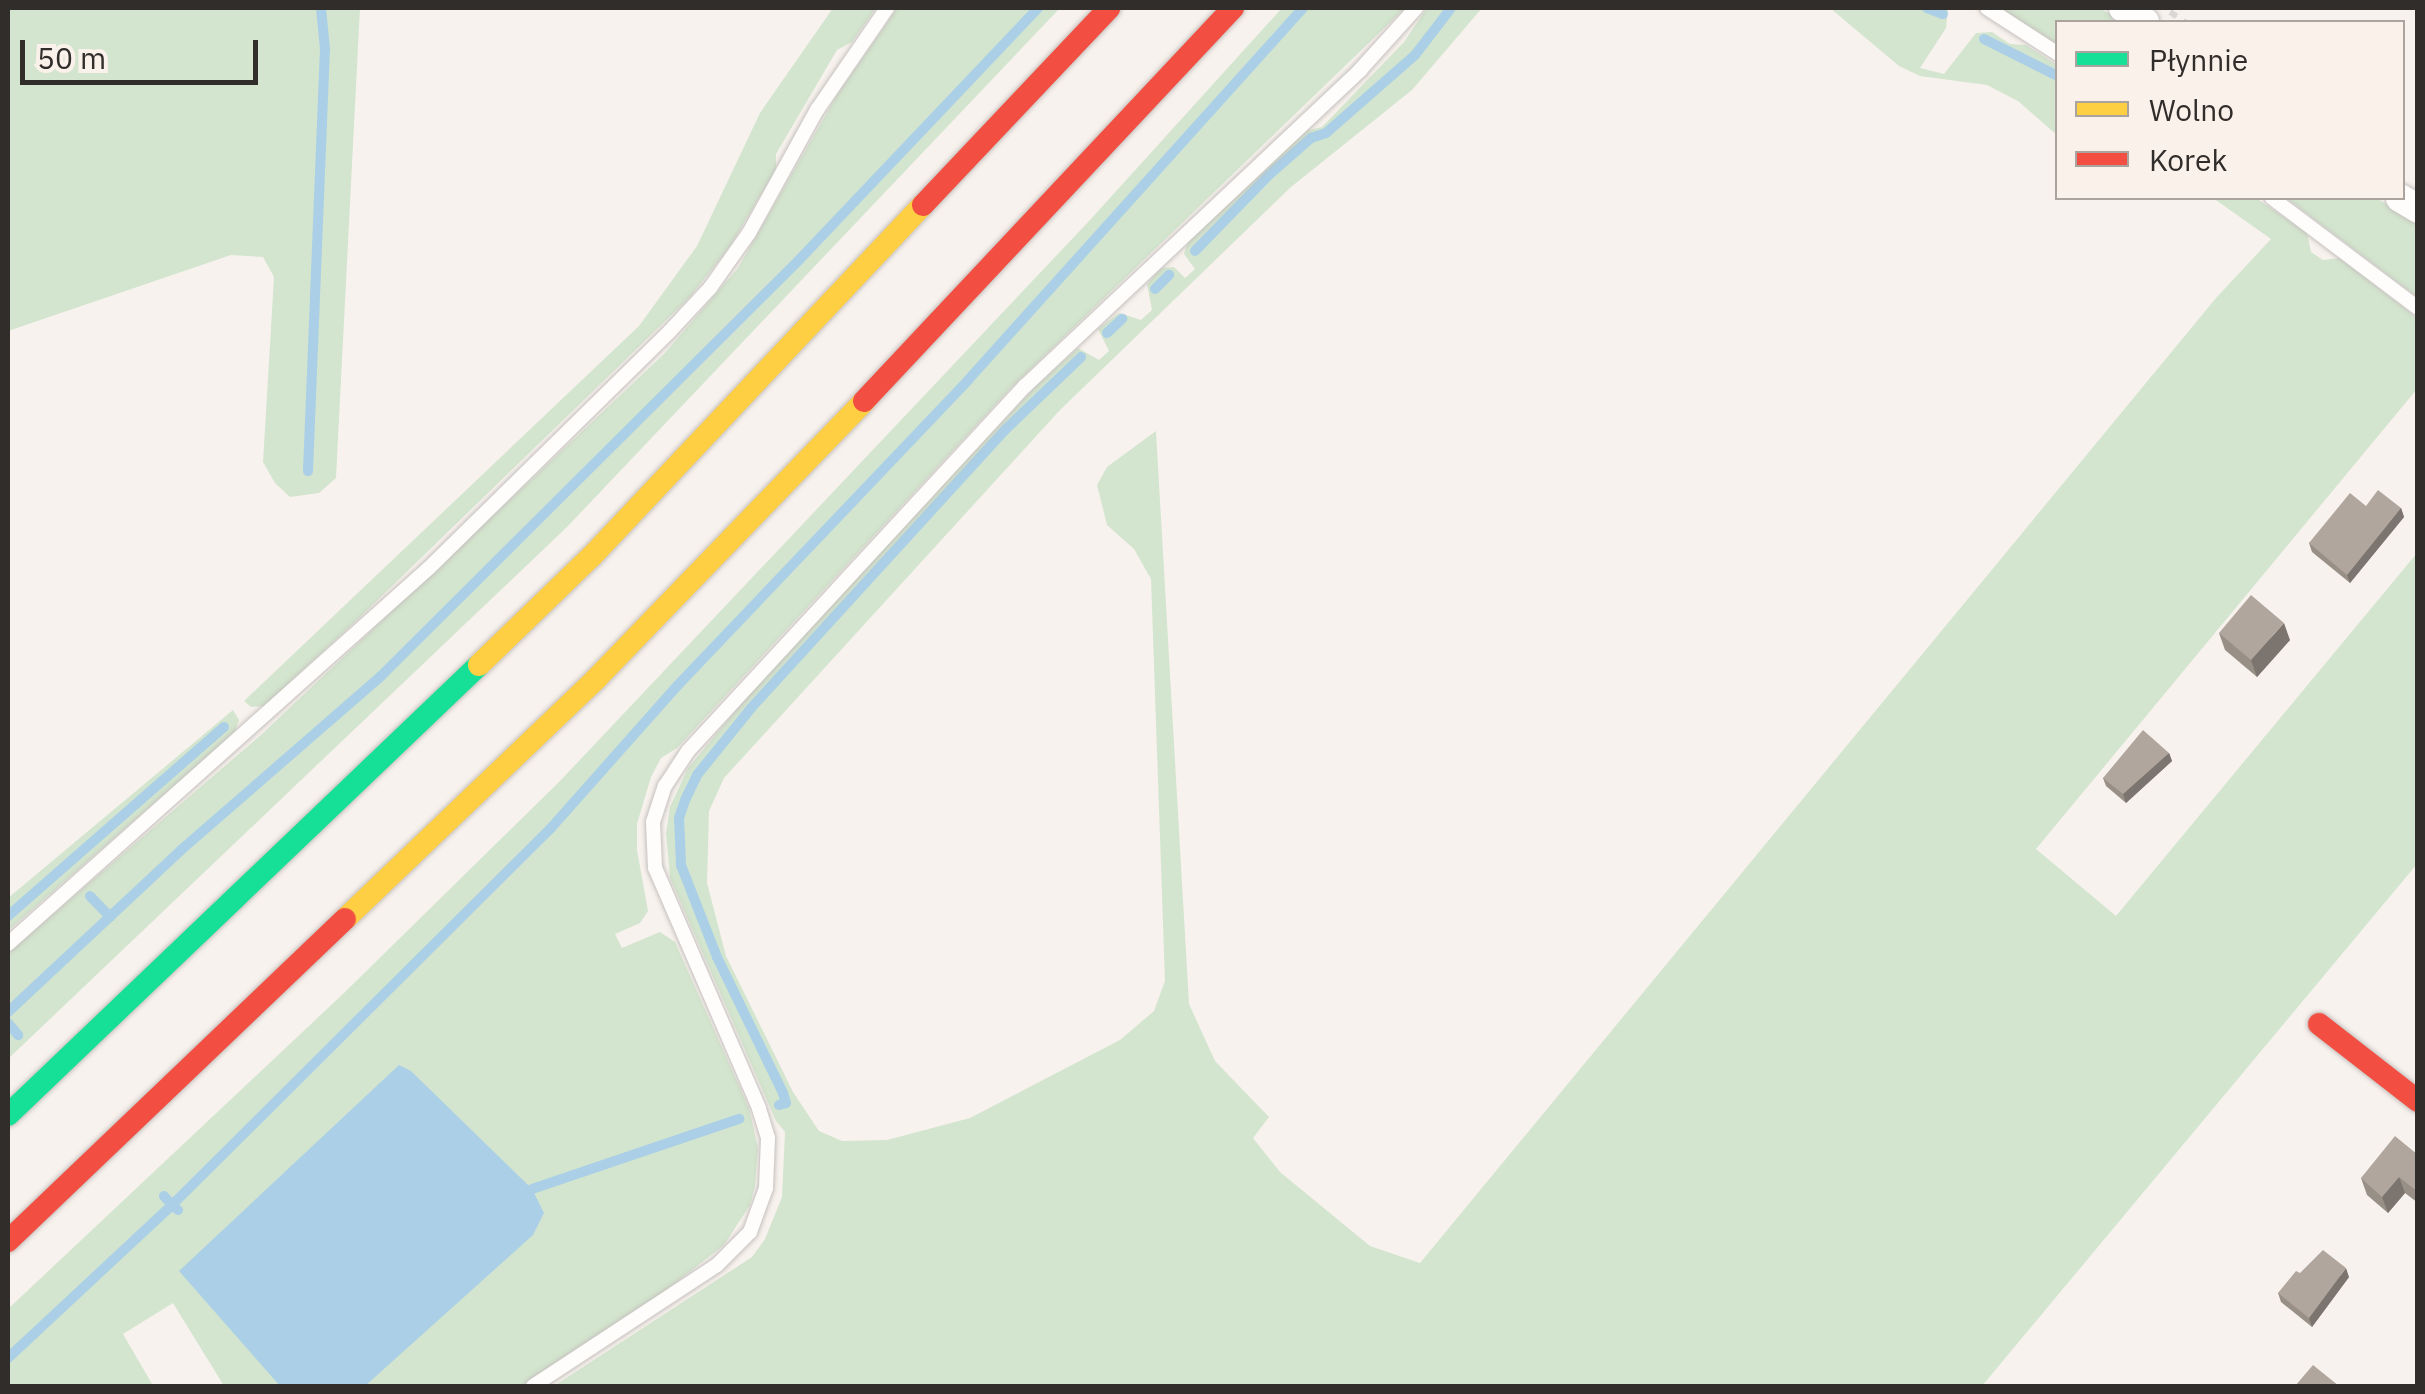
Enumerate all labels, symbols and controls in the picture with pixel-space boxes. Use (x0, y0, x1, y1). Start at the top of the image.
scale bar (25, 20, 262, 82)
legend (2055, 20, 2405, 200)
text: 50 m (37, 38, 106, 77)
text: Płynnie (2149, 40, 2248, 79)
text: Wolno (2149, 90, 2234, 129)
text: Korek (2149, 140, 2227, 179)

